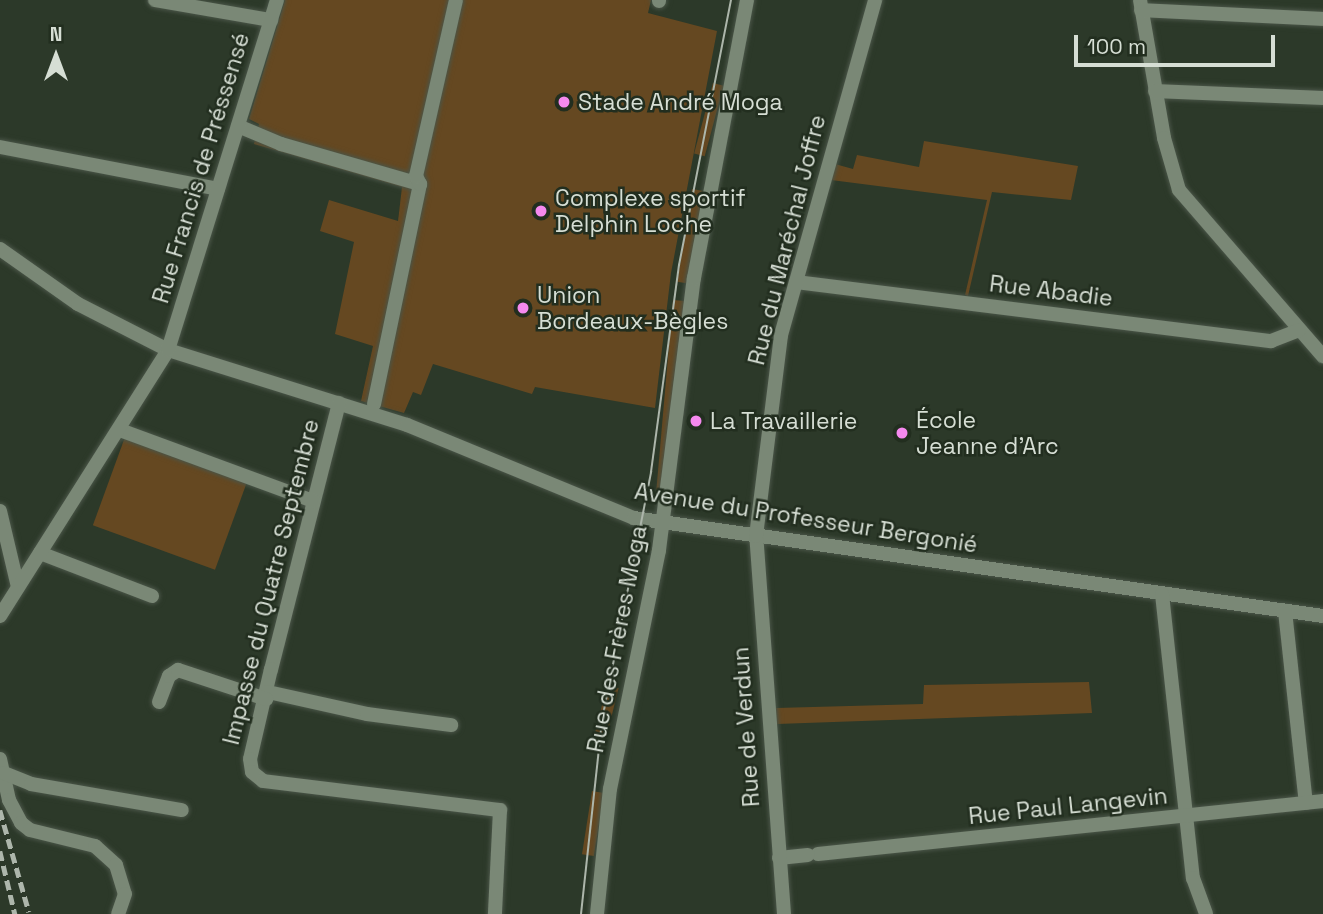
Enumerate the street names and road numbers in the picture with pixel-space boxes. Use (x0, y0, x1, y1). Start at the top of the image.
street label: Rue Francis de Préssensé (147, 29, 255, 307)
street label: Rue du Maréchal Joffre (743, 112, 831, 368)
street label: Rue Abadie (988, 270, 1114, 312)
street label: Impasse du Quatre Septembre (217, 416, 325, 748)
street label: Avenue du Professeur Bergonié (633, 477, 979, 559)
street label: Rue des Frères Moga (581, 523, 653, 755)
street label: Rue de Verdun (727, 646, 765, 808)
street label: Rue Paul Langevin (967, 782, 1169, 830)

